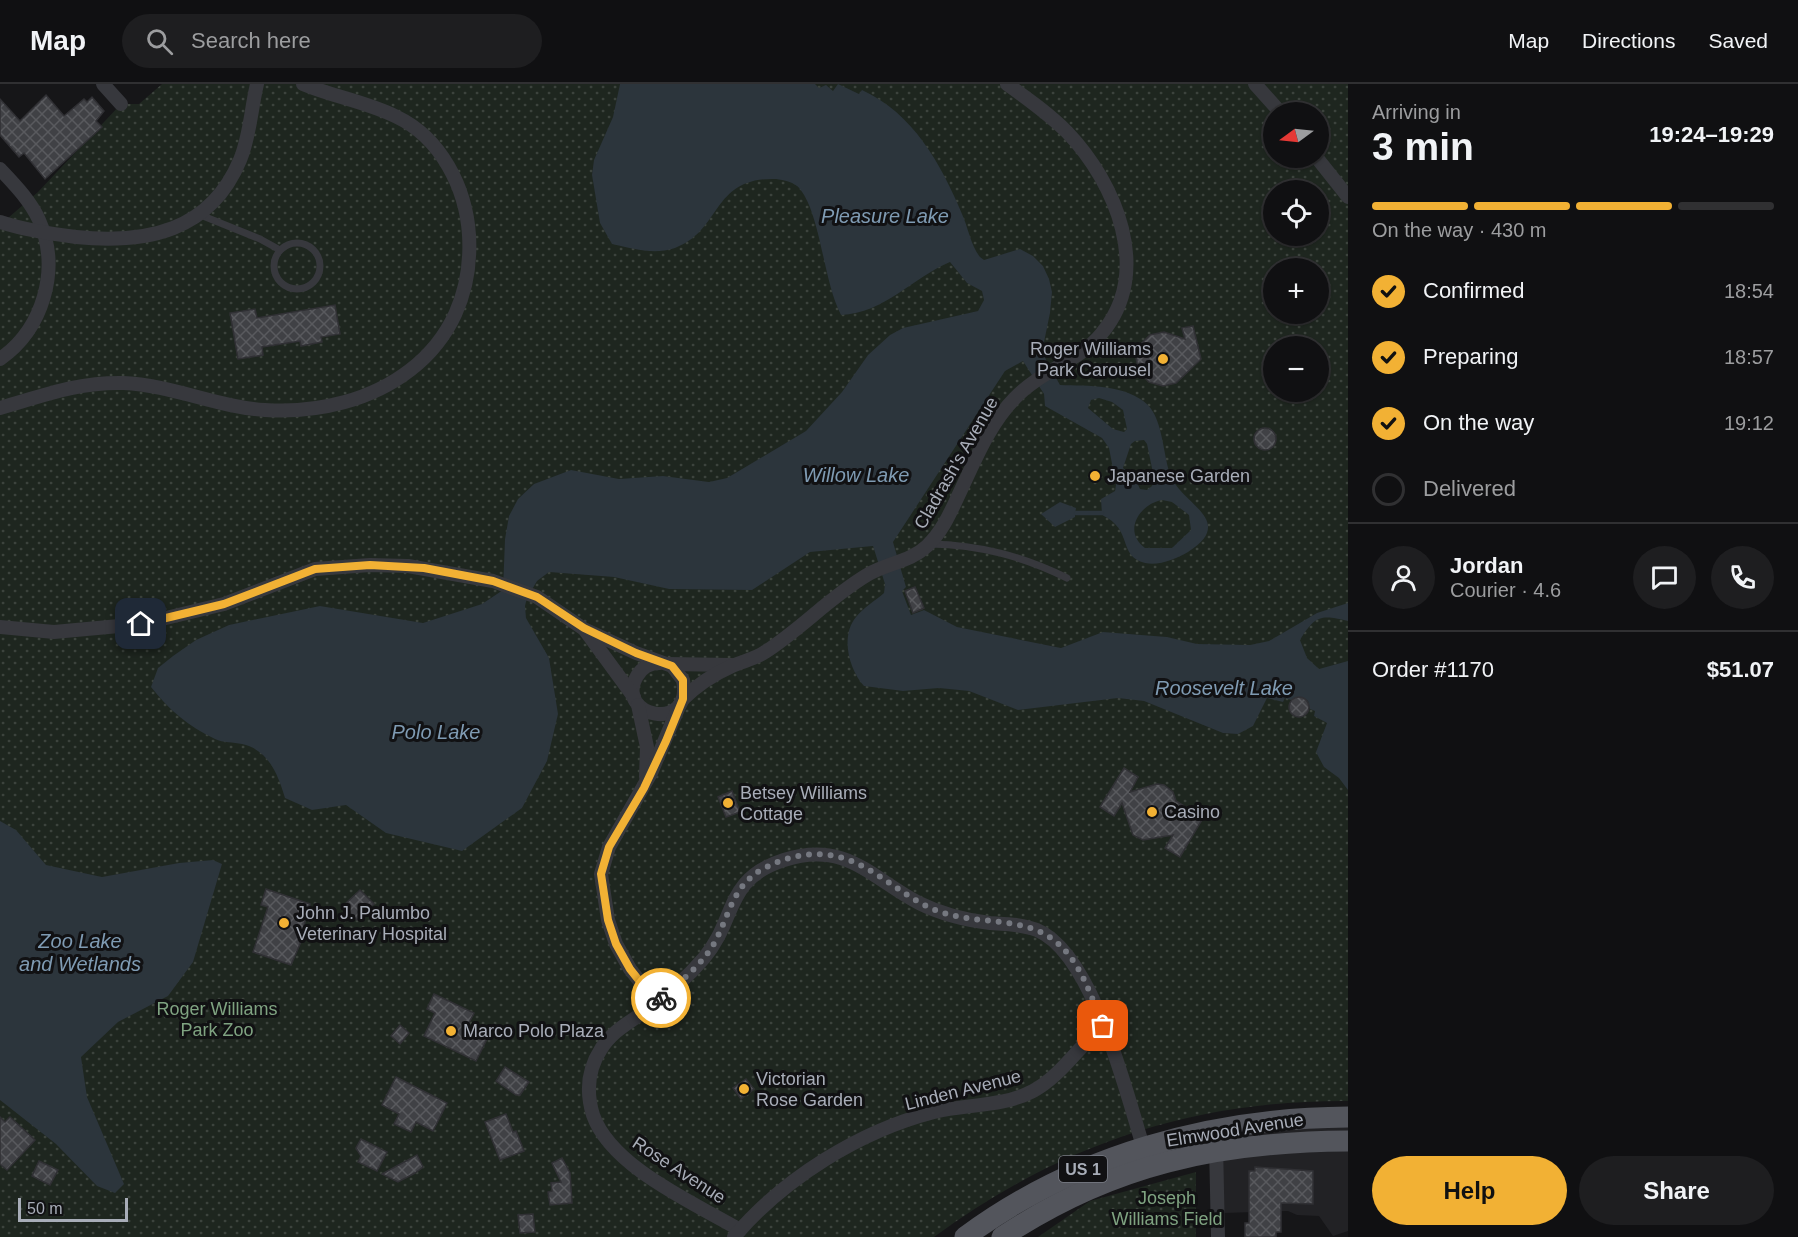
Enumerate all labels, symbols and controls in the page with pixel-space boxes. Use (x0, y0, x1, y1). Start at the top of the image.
search box (122, 14, 542, 68)
text: Map (30, 25, 86, 56)
icon: search (143, 25, 176, 58)
text: Search here (191, 28, 311, 53)
text: Map (1508, 29, 1549, 52)
text: Directions (1582, 29, 1675, 52)
text: Saved (1708, 29, 1768, 52)
text: Arriving in (1372, 101, 1461, 123)
north arrow (1263, 102, 1329, 168)
map controls (1263, 102, 1329, 402)
text: 19:24–19:29 (1649, 122, 1774, 147)
text: 3 min (1372, 125, 1474, 168)
button: locate (1263, 180, 1329, 246)
water label: Pleasure Lake (821, 205, 949, 227)
text: On the way · 430 m (1372, 219, 1547, 241)
button: + (1263, 258, 1329, 324)
icon: check (1372, 275, 1405, 308)
text: Confirmed (1423, 278, 1524, 303)
text: 18:54 (1724, 280, 1774, 302)
button: − (1263, 336, 1329, 402)
place label: Roger Williams Park Carousel (1030, 339, 1151, 380)
icon: check (1372, 341, 1405, 374)
text: Preparing (1423, 344, 1518, 369)
text: 18:57 (1724, 346, 1774, 368)
marker: Roger Williams Park Carousel (1156, 352, 1170, 366)
street label: Cladrash's Avenue (910, 393, 1002, 533)
icon: check (1372, 407, 1405, 440)
text: On the way (1423, 410, 1534, 435)
text: 19:12 (1724, 412, 1774, 434)
water label: Willow Lake (803, 464, 909, 486)
place label: Japanese Garden (1107, 466, 1250, 486)
marker: Japanese Garden (1088, 469, 1102, 483)
text: Delivered (1423, 476, 1516, 501)
button: person (1372, 546, 1435, 609)
button: chat (1633, 546, 1696, 609)
button: phone (1711, 546, 1774, 609)
text: Jordan (1450, 553, 1523, 578)
text: Courier · 4.6 (1450, 579, 1561, 601)
pin (115, 598, 166, 649)
icon: home (124, 607, 157, 640)
text: Order #1170 (1372, 657, 1494, 682)
text: $51.07 (1707, 657, 1774, 682)
water label: Roosevelt Lake (1155, 677, 1293, 699)
water label: Polo Lake (392, 721, 480, 743)
place label: Betsey Williams Cottage (740, 783, 867, 824)
marker: Betsey Williams Cottage (721, 796, 735, 810)
place label: Casino (1164, 802, 1220, 822)
marker: Casino (1145, 805, 1159, 819)
place label: John J. Palumbo Veterinary Hospital (296, 903, 447, 944)
marker: John J. Palumbo Veterinary Hospital (277, 916, 291, 930)
water label: Zoo Lake and Wetlands (19, 930, 141, 975)
courier (631, 968, 691, 1028)
icon: bike (645, 982, 678, 1015)
park label: Roger Williams Park Zoo (156, 999, 278, 1040)
pin (1077, 1000, 1128, 1051)
icon: bag (1086, 1009, 1119, 1042)
place label: Marco Polo Plaza (463, 1021, 605, 1041)
marker: Marco Polo Plaza (444, 1024, 458, 1038)
street label: Linden Avenue (903, 1066, 1023, 1114)
place label: Victorian Rose Garden (756, 1069, 863, 1110)
marker: Victorian Rose Garden (737, 1082, 751, 1096)
street label: Elmwood Avenue (1165, 1109, 1305, 1151)
street label: Rose Avenue (629, 1133, 729, 1207)
road number: US 1 (1059, 1156, 1107, 1182)
button: Help (1372, 1156, 1567, 1225)
button: Share (1579, 1156, 1774, 1225)
park label: Joseph Williams Field (1111, 1188, 1223, 1229)
scale bar (18, 1195, 128, 1222)
text: 50 m (27, 1200, 63, 1217)

